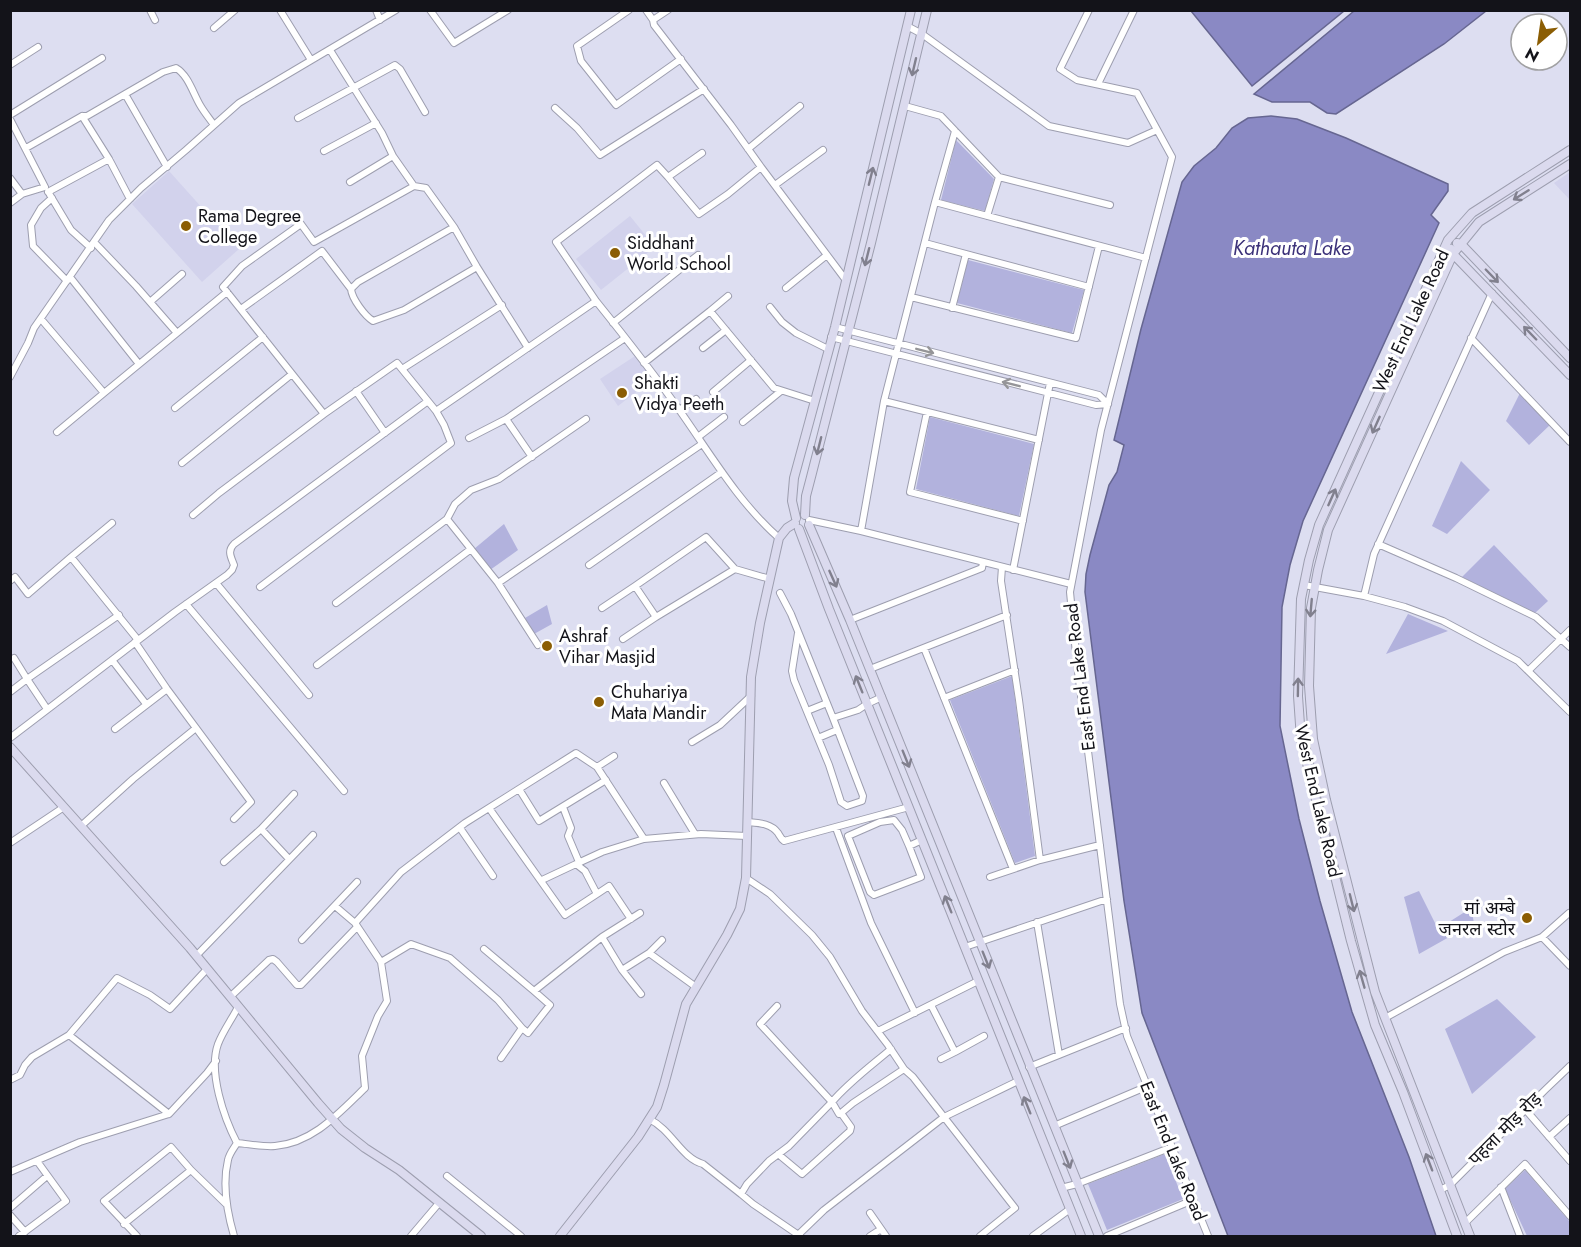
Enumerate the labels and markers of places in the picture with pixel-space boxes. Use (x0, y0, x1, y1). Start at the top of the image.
place label: Rama Degree College (198, 203, 301, 250)
marker: Rama Degree College (179, 219, 193, 233)
place label: Siddhant World School (627, 230, 731, 277)
marker: Siddhant World School (608, 246, 622, 260)
place label: Shakti Vidya Peeth (634, 370, 724, 417)
marker: Shakti Vidya Peeth (615, 386, 629, 400)
place label: Ashraf Vihar Masjid (559, 623, 655, 670)
marker: Ashraf Vihar Masjid (540, 639, 554, 653)
place label: Chuhariya Mata Mandir (611, 679, 707, 726)
marker: Chuhariya Mata Mandir (592, 695, 606, 709)
place label: मां अम्बे जनरल स्टोर (1439, 895, 1516, 942)
marker: मां अम्बे जनरल स्टोर (1520, 911, 1534, 925)

